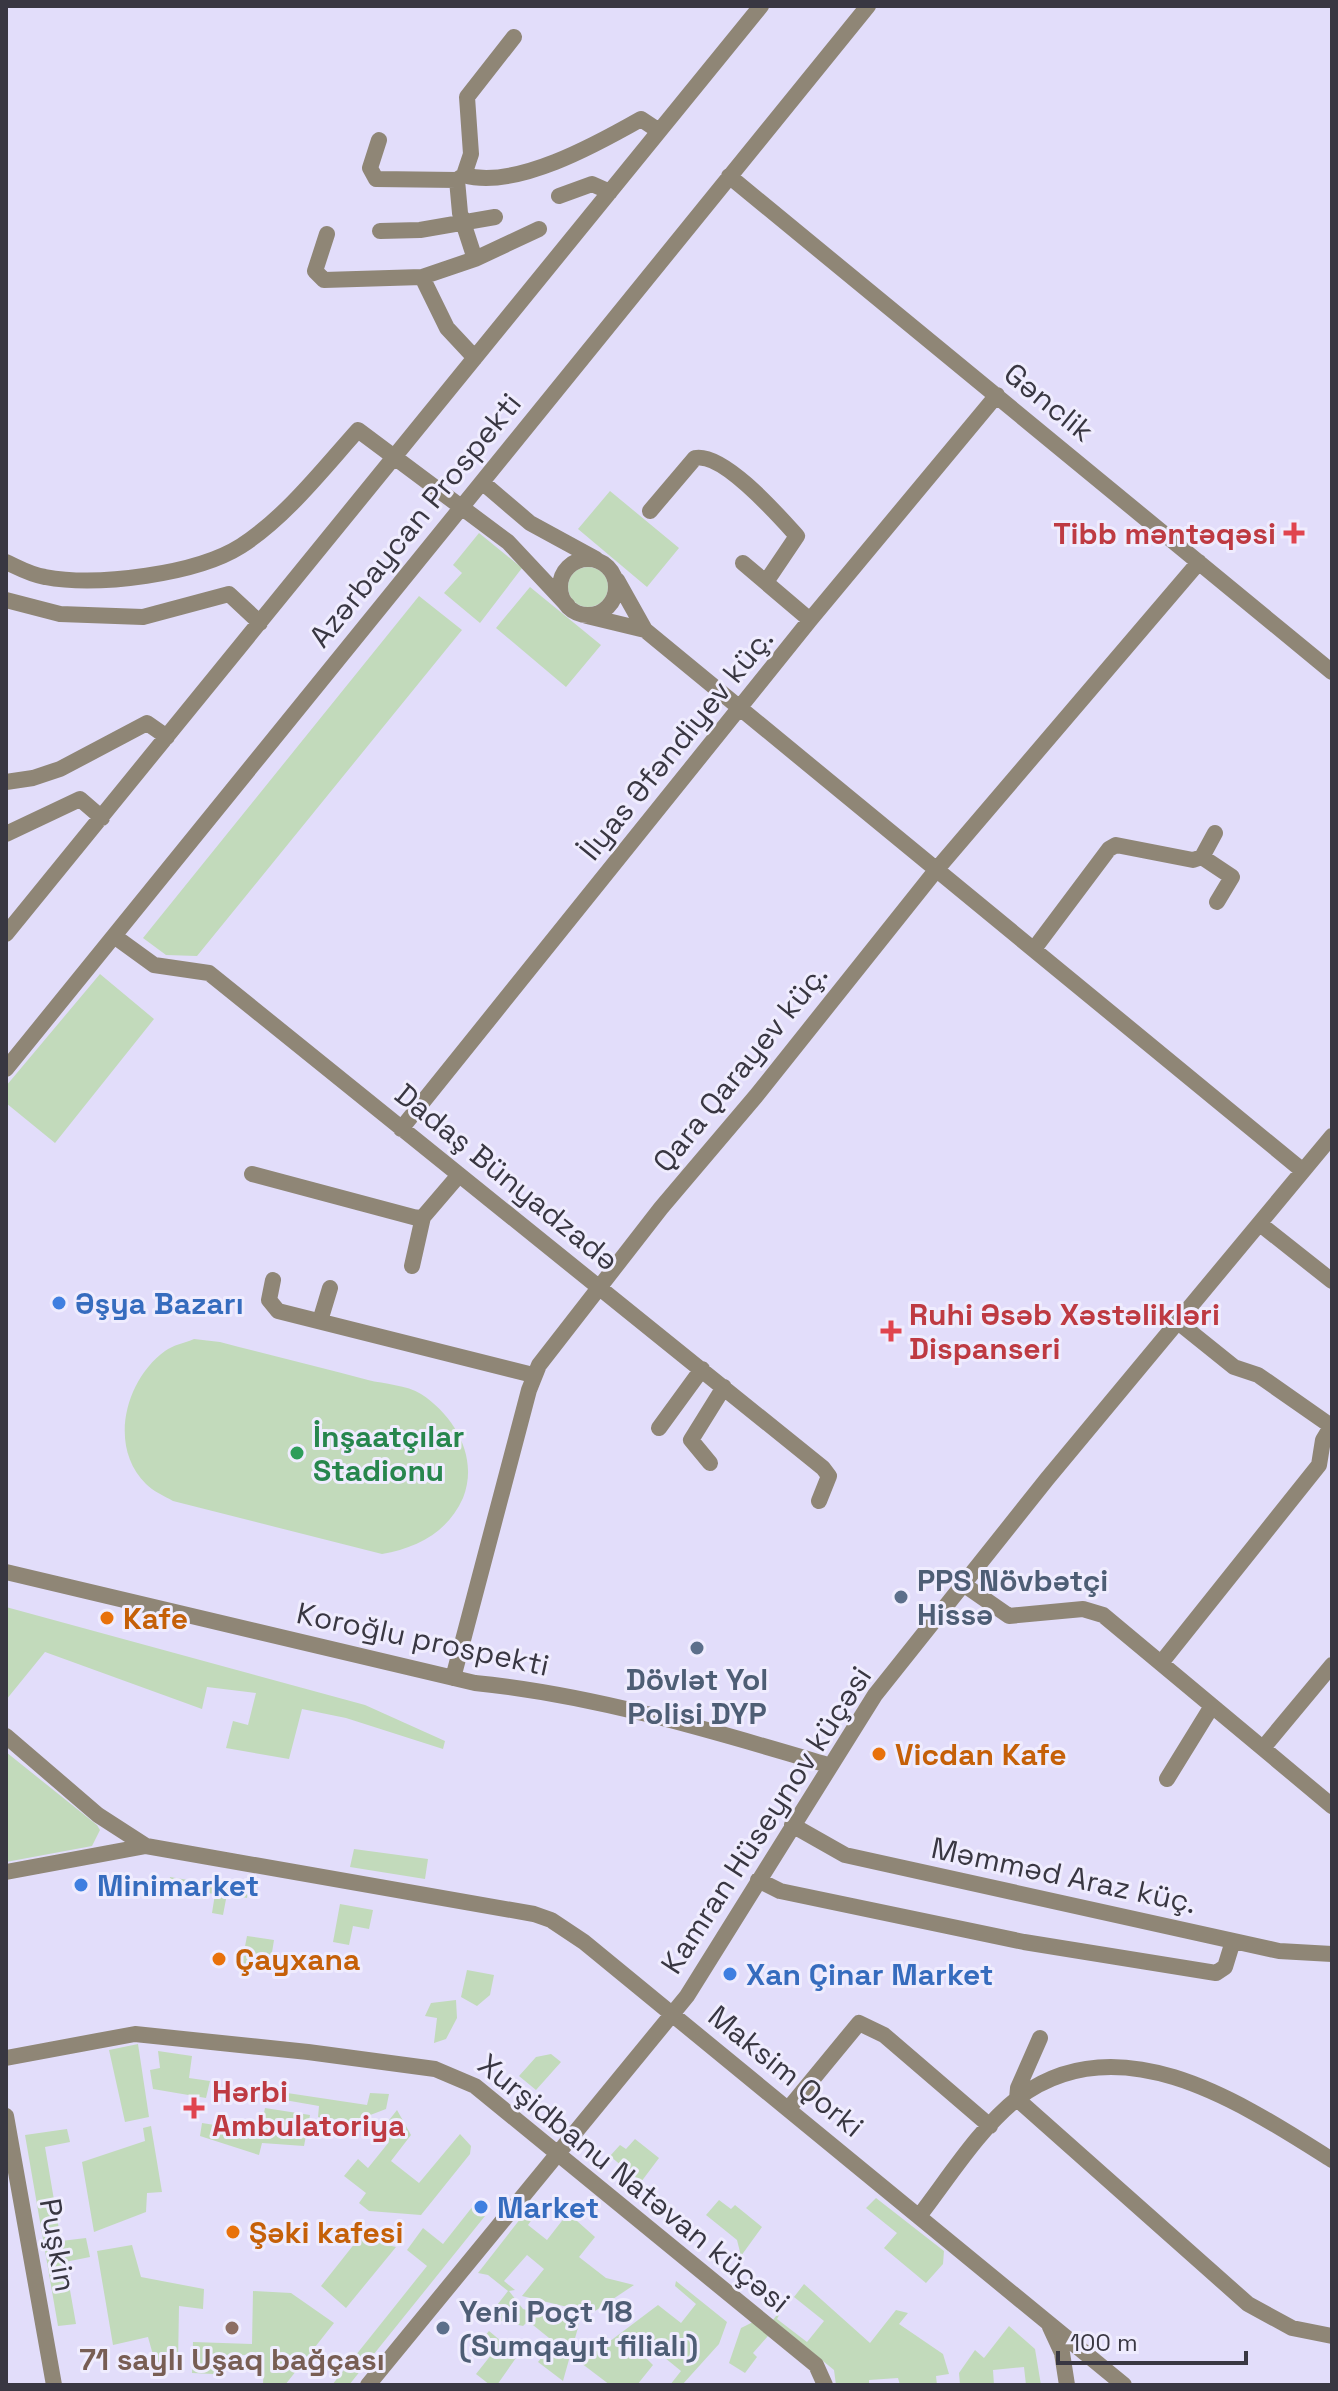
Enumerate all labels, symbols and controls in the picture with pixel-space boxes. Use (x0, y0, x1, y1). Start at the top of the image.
street label: Gənclik (996, 354, 1102, 450)
street label: Azərbaycan Prospekti (300, 385, 530, 655)
place label: Tibb məntəqəsi (1053, 514, 1276, 553)
marker: Tibb məntəqəsi (1283, 522, 1305, 544)
street label: İlyas Əfəndiyev küç. (570, 620, 782, 868)
street label: Qara Qarayev küç. (644, 956, 836, 1180)
street label: Dadaş Bünyadzadə (387, 1075, 627, 1279)
place label: Əşya Bazarı (75, 1284, 244, 1323)
marker: Əşya Bazarı (50, 1294, 68, 1312)
place label: Ruhi Əsəb Xəstəlikləri Dispanseri (909, 1295, 1220, 1368)
marker: Ruhi Əsəb Xəstəlikləri Dispanseri (880, 1320, 902, 1342)
place label: İnşaatçılar Stadionu (313, 1417, 465, 1490)
marker: İnşaatçılar Stadionu (288, 1444, 306, 1462)
place label: PPS Növbətçi Hissə (917, 1561, 1108, 1634)
marker: PPS Növbətçi Hissə (892, 1588, 910, 1606)
street label: Koroğlu prospekti (293, 1593, 553, 1685)
place label: Kafe (123, 1599, 188, 1638)
marker: Kafe (98, 1609, 116, 1627)
marker: Dövlət Yol Polisi DYP (688, 1639, 706, 1657)
street label: Kamran Hüseynov küçəsi (652, 1659, 880, 1981)
place label: Dövlət Yol Polisi DYP (626, 1660, 768, 1733)
place label: Vicdan Kafe (895, 1735, 1067, 1774)
marker: Vicdan Kafe (870, 1745, 888, 1763)
street label: Məmməd Araz küç. (928, 1828, 1200, 1922)
place label: Minimarket (97, 1866, 259, 1905)
marker: Minimarket (72, 1876, 90, 1894)
place label: Çayxana (235, 1940, 360, 1979)
marker: Çayxana (210, 1950, 228, 1968)
place label: Xan Çinar Market (746, 1955, 993, 1994)
marker: Xan Çinar Market (721, 1965, 739, 1983)
street label: Maksim Qorki (700, 1996, 872, 2146)
street label: Xurşidbanu Natəvan küçəsi (470, 2045, 798, 2321)
place label: Hərbi Ambulatoriya (212, 2072, 406, 2145)
marker: Hərbi Ambulatoriya (183, 2097, 205, 2119)
place label: Market (497, 2188, 599, 2227)
street label: Puşkin (31, 2195, 85, 2295)
marker: Market (472, 2198, 490, 2216)
place label: Şəki kafesi (249, 2213, 404, 2252)
marker: Şəki kafesi (224, 2223, 242, 2241)
place label: Yeni Poçt 18 (Sumqayıt filialı) (459, 2292, 698, 2365)
scale bar (1058, 2315, 1246, 2365)
marker: 71 saylı Uşaq bağçası (223, 2319, 241, 2337)
marker: Yeni Poçt 18 (Sumqayıt filialı) (434, 2319, 452, 2337)
text: 100 m (1070, 2327, 1138, 2358)
place label: 71 saylı Uşaq bağçası (79, 2340, 385, 2379)

